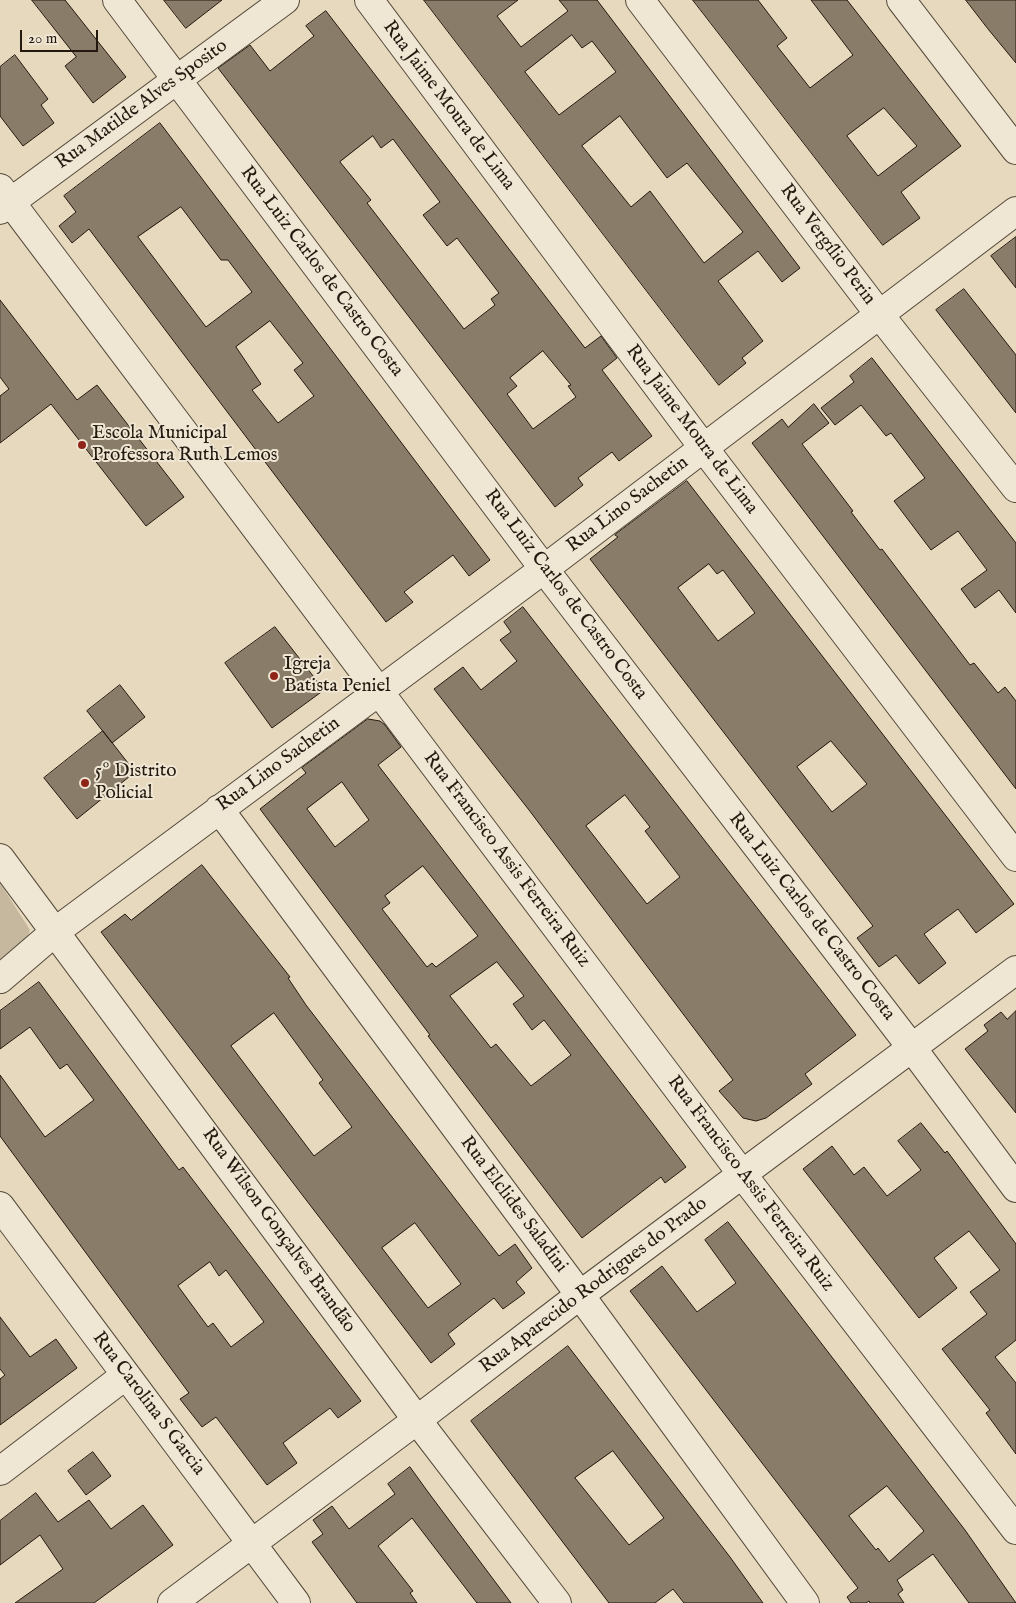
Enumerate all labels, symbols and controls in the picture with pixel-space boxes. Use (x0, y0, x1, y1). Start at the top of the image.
street label: Rua Jaime Moura de Lima (377, 17, 519, 195)
scale bar (22, 20, 100, 52)
text: 20 m (28, 29, 57, 48)
street label: Rua Matilde Alves Sposito (52, 35, 232, 175)
street label: Rua Luiz Carlos de Castro Costa (234, 162, 408, 382)
street label: Rua Vergílio Perin (774, 180, 880, 310)
street label: Rua Jaime Moura de Lima (620, 341, 762, 519)
place label: Escola Municipal Professora Ruth Lemos (92, 423, 277, 467)
marker: Escola Municipal Professora Ruth Lemos (76, 439, 88, 451)
street label: Rua Lino Sachetin (563, 452, 693, 558)
street label: Rua Luiz Carlos de Castro Costa (478, 485, 652, 705)
place label: Igreja Batista Peniel (284, 654, 390, 698)
marker: Igreja Batista Peniel (268, 670, 280, 682)
street label: Rua Lino Sachetin (213, 713, 345, 817)
street label: Rua Francisco Assis Ferreira Ruiz (417, 748, 595, 972)
place label: 5º Distrito Policial (95, 761, 176, 805)
marker: 5º Distrito Policial (79, 777, 91, 789)
street label: Rua Luiz Carlos de Castro Costa (723, 809, 899, 1025)
street label: Rua Francisco Assis Ferreira Ruiz (661, 1072, 839, 1296)
street label: Rua Wilson Gonçalves Brandão (196, 1124, 360, 1338)
street label: Rua Elclides Saladini (454, 1132, 572, 1278)
street label: Rua Aparecido Rodrigues do Prado (476, 1193, 712, 1379)
street label: Rua Carolina S Garcia (87, 1328, 209, 1480)

